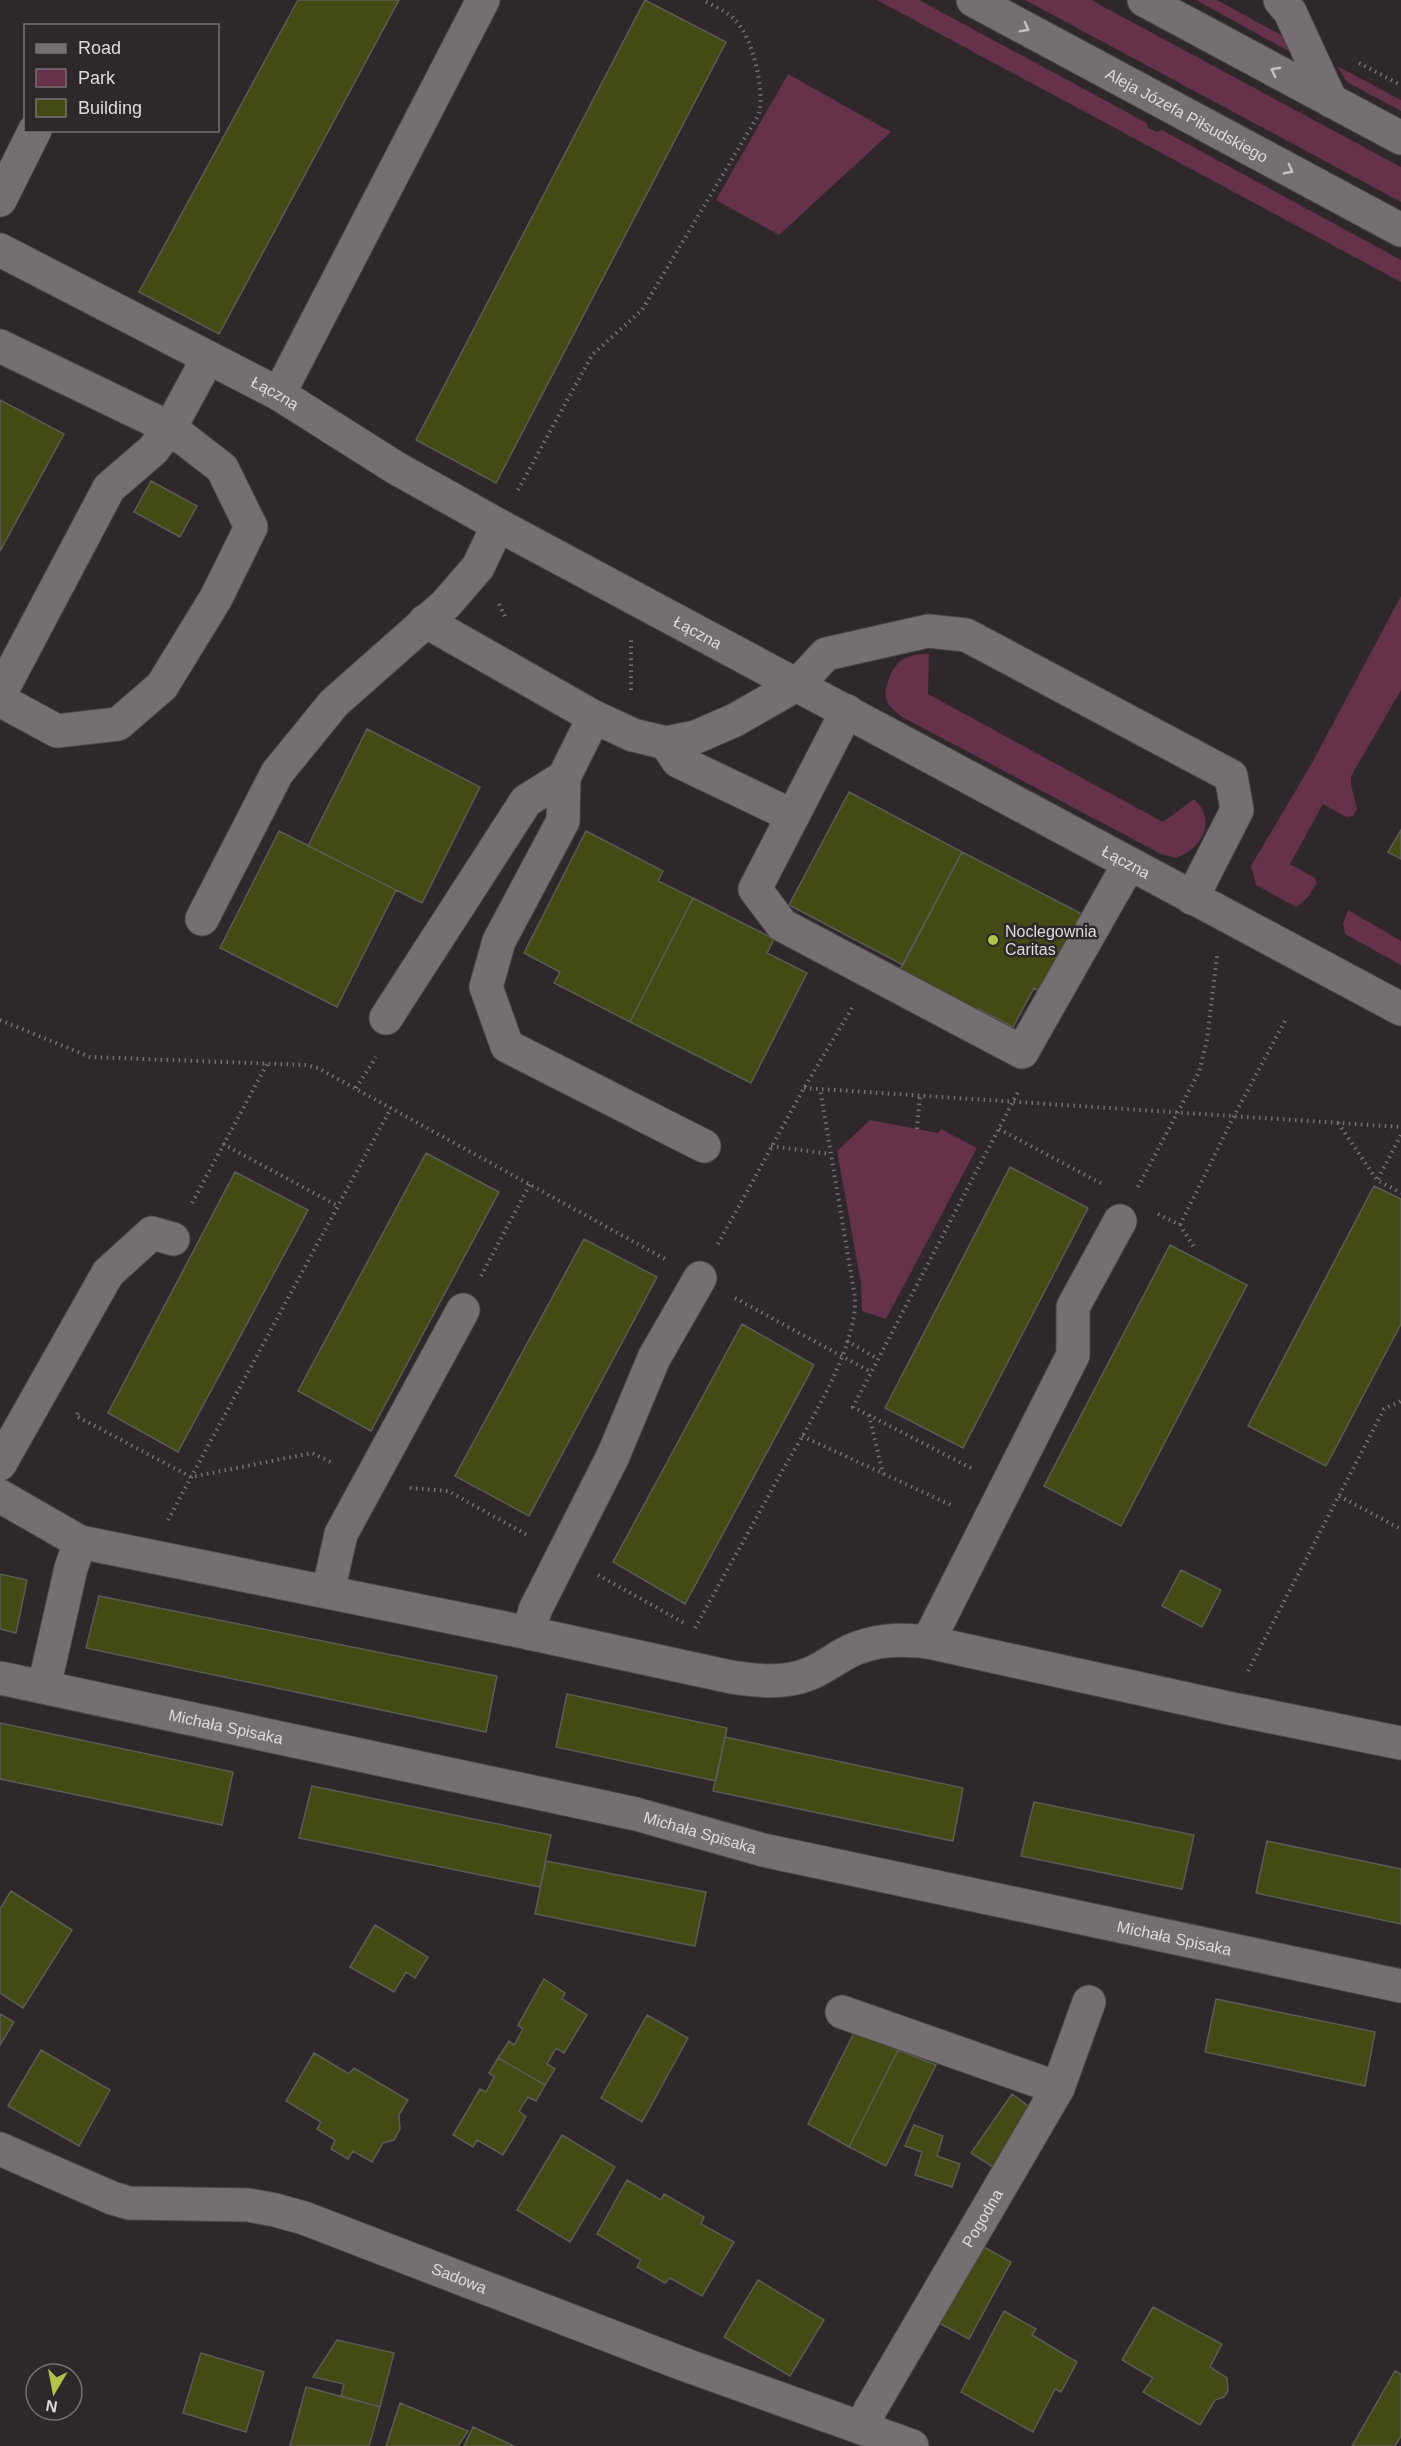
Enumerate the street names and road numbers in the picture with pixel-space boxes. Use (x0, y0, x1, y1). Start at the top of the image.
street label: Aleja Józefa Piłsudskiego (1103, 65, 1271, 166)
street label: Łączna (248, 373, 302, 413)
street label: Łączna (671, 613, 724, 652)
street label: Łączna (1099, 842, 1153, 882)
street label: Michała Spisaka (167, 1706, 285, 1747)
street label: Michała Spisaka (642, 1809, 758, 1857)
street label: Michała Spisaka (1115, 1918, 1233, 1959)
street label: Pogodna (959, 2186, 1006, 2250)
street label: Sadowa (429, 2260, 489, 2297)

